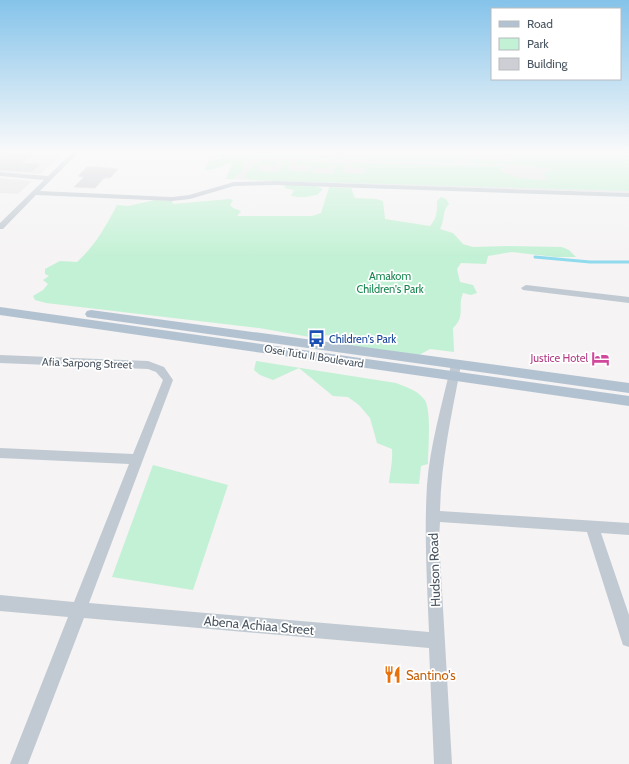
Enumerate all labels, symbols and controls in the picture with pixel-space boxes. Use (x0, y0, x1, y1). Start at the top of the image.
legend (491, 8, 621, 80)
text: Road (527, 16, 553, 31)
text: Park (527, 36, 549, 51)
text: Building (527, 56, 569, 71)
park label: Amakom Children's Park (356, 269, 424, 296)
bus stop icon: Children's Park (306, 329, 326, 349)
place label: Children's Park (329, 332, 396, 346)
street label: Osei Tutu II Boulevard (263, 341, 365, 371)
hotel icon: Justice Hotel (591, 348, 611, 368)
place label: Justice Hotel (529, 351, 588, 365)
street label: Afia Sarpong Street (42, 354, 133, 372)
street label: Hudson Road (425, 533, 443, 607)
street label: Abena Achiaa Street (203, 612, 315, 638)
restaurant icon: Santino's (383, 665, 403, 685)
place label: Santino's (406, 667, 456, 683)

